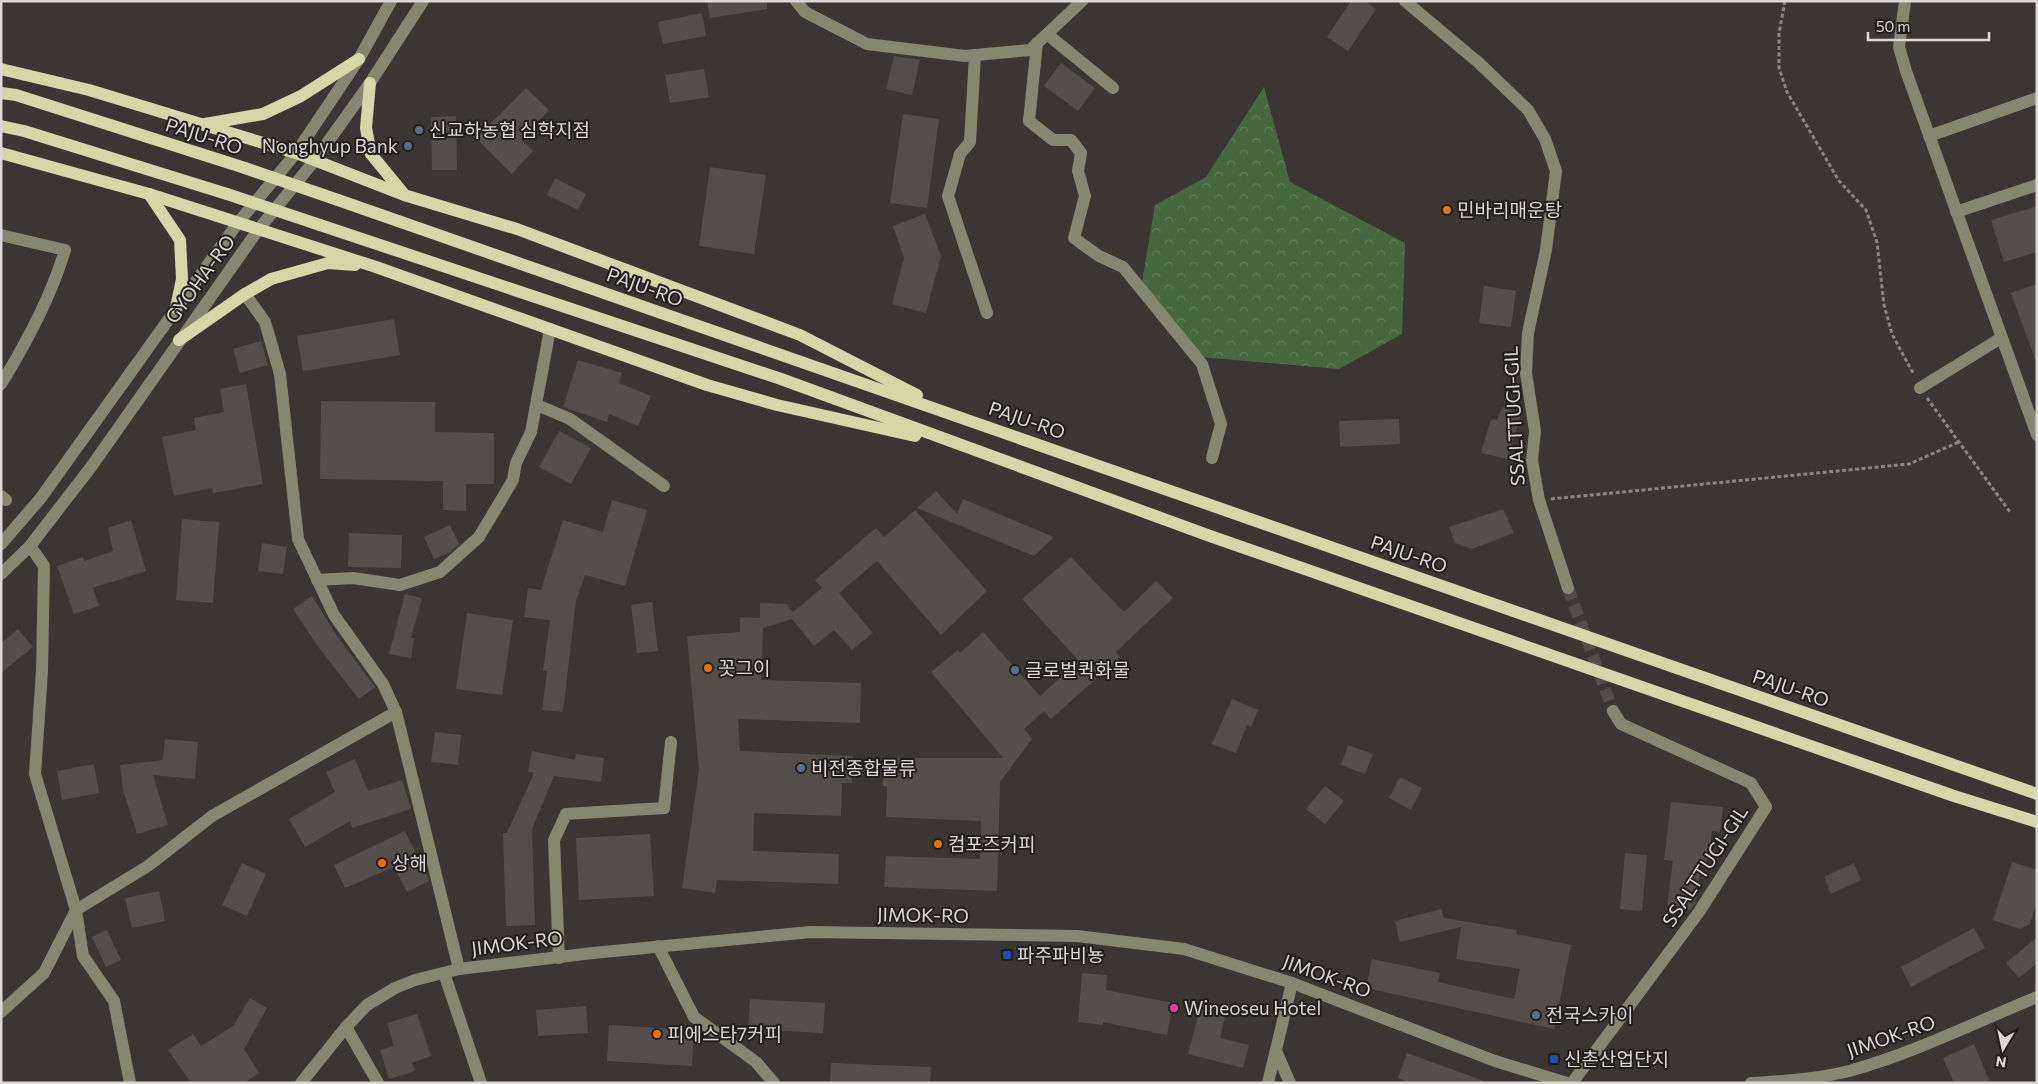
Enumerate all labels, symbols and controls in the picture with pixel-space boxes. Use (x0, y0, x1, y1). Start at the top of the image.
scale bar (1868, 10, 1989, 42)
text: 50 m (1876, 17, 1910, 35)
street label: PAJU-RO (163, 112, 245, 159)
place label: 신교하농협 심학지점 (429, 118, 590, 141)
marker: 신교하농협 심학지점 (413, 124, 425, 136)
place label: Nonghyup Bank (262, 134, 398, 157)
marker: Nonghyup Bank (402, 140, 414, 152)
place label: 민바리매운탕 (1457, 198, 1562, 221)
marker: 민바리매운탕 (1441, 204, 1453, 216)
street label: GYOHA-RO (160, 230, 239, 327)
street label: PAJU-RO (604, 262, 686, 311)
street label: SSALTTUGI-GIL (1498, 345, 1529, 487)
street label: PAJU-RO (986, 396, 1068, 443)
street label: PAJU-RO (1368, 530, 1450, 577)
place label: 꼿그이 (718, 656, 770, 679)
place label: 글로벌퀵화물 (1025, 658, 1130, 681)
marker: 꼿그이 (702, 662, 714, 674)
marker: 글로벌퀵화물 (1009, 664, 1021, 676)
street label: PAJU-RO (1750, 664, 1832, 711)
place label: 비전종합물류 (811, 756, 916, 779)
marker: 비전종합물류 (795, 762, 807, 774)
street label: SSALTTUGI-GIL (1657, 801, 1752, 931)
place label: 컴포즈커피 (948, 832, 1035, 855)
marker: 컴포즈커피 (932, 838, 944, 850)
place label: 상해 (392, 851, 427, 874)
marker: 상해 (376, 857, 388, 869)
street label: JIMOK-RO (877, 902, 969, 927)
street label: JIMOK-RO (470, 925, 564, 960)
place label: 파주파비뇽 (1017, 943, 1104, 966)
marker: 파주파비뇽 (1001, 949, 1013, 961)
street label: JIMOK-RO (1280, 949, 1374, 1002)
place label: Wineoseu Hotel (1184, 996, 1321, 1019)
marker: Wineoseu Hotel (1168, 1002, 1180, 1014)
place label: 전국스카이 (1546, 1003, 1633, 1026)
marker: 전국스카이 (1530, 1009, 1542, 1021)
street label: JIMOK-RO (1844, 1010, 1938, 1061)
place label: 피에스타7커피 (667, 1022, 782, 1045)
north arrow (1978, 1024, 2028, 1074)
marker: 피에스타7커피 (651, 1028, 663, 1040)
place label: 신촌산업단지 (1564, 1047, 1669, 1070)
marker: 신촌산업단지 (1548, 1053, 1560, 1065)
text: N (1994, 1053, 2007, 1072)

